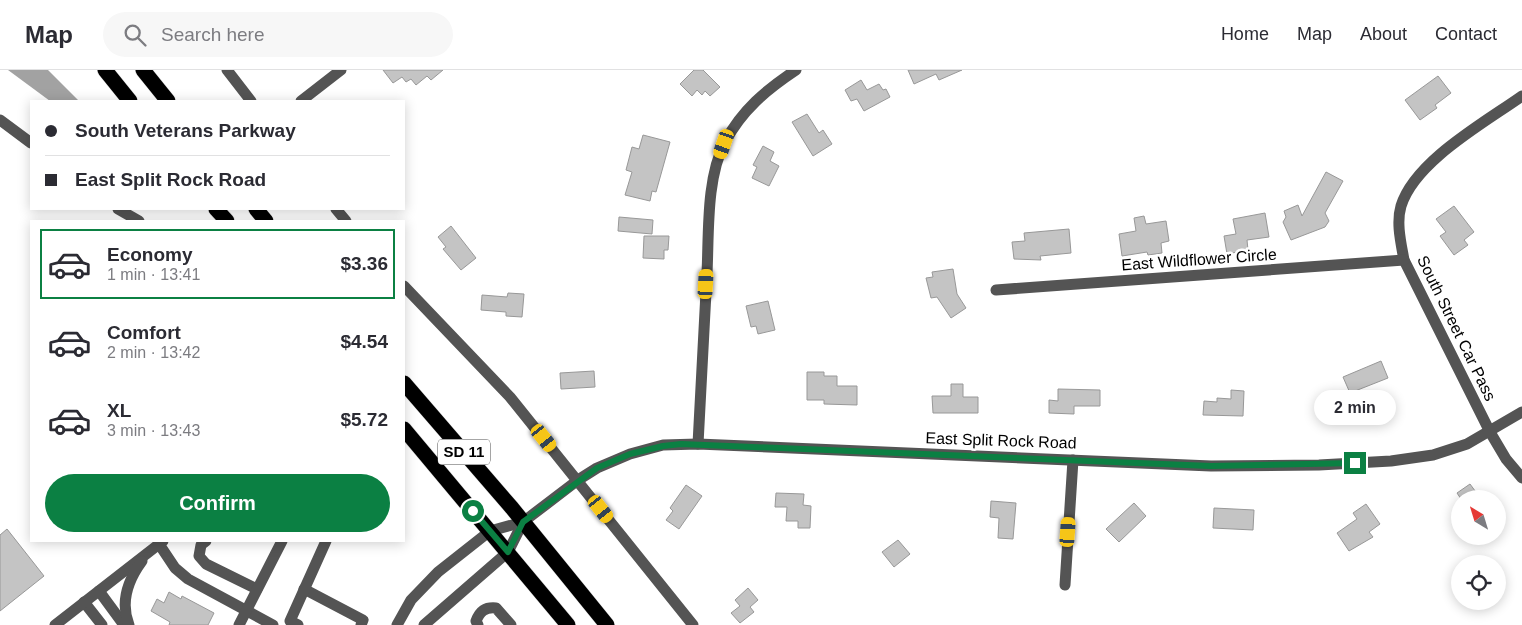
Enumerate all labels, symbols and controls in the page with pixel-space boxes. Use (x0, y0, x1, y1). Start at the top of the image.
search box (103, 12, 453, 57)
text: Map (25, 21, 73, 48)
icon: search (121, 21, 149, 49)
text: Search here (161, 24, 265, 45)
text: Home (1221, 24, 1269, 44)
text: Map (1297, 24, 1332, 44)
text: About (1360, 24, 1407, 44)
text: Contact (1435, 24, 1497, 44)
text: South Veterans Parkway (75, 120, 296, 141)
car (712, 127, 735, 161)
text: East Split Rock Road (75, 169, 266, 190)
icon: car (47, 242, 92, 287)
text: Economy (107, 244, 193, 265)
street label: East Wildflower Circle (1121, 246, 1277, 273)
text: $3.36 (340, 253, 388, 274)
street label: South Street Car Pass (1414, 253, 1499, 403)
text: 1 min · 13:41 (107, 266, 200, 283)
car (697, 269, 714, 299)
icon: car (47, 320, 92, 365)
text: Comfort (107, 322, 181, 343)
text: $4.54 (340, 331, 388, 352)
text: 2 min · 13:42 (107, 344, 200, 361)
callout: 2 min (1314, 390, 1396, 426)
icon: car (47, 398, 92, 443)
text: 2 min (1334, 399, 1376, 416)
text: XL (107, 400, 131, 421)
text: $5.72 (340, 409, 388, 430)
text: 3 min · 13:43 (107, 422, 200, 439)
car (528, 422, 559, 454)
street label: East Split Rock Road (925, 429, 1077, 452)
road number: SD 11 (438, 440, 490, 464)
route end (1344, 452, 1366, 474)
button: Confirm (45, 474, 390, 532)
north arrow (1451, 490, 1506, 545)
map controls (1451, 490, 1506, 610)
car (585, 493, 616, 525)
route start (462, 500, 484, 522)
car (1059, 517, 1076, 547)
button: locate (1451, 555, 1506, 610)

